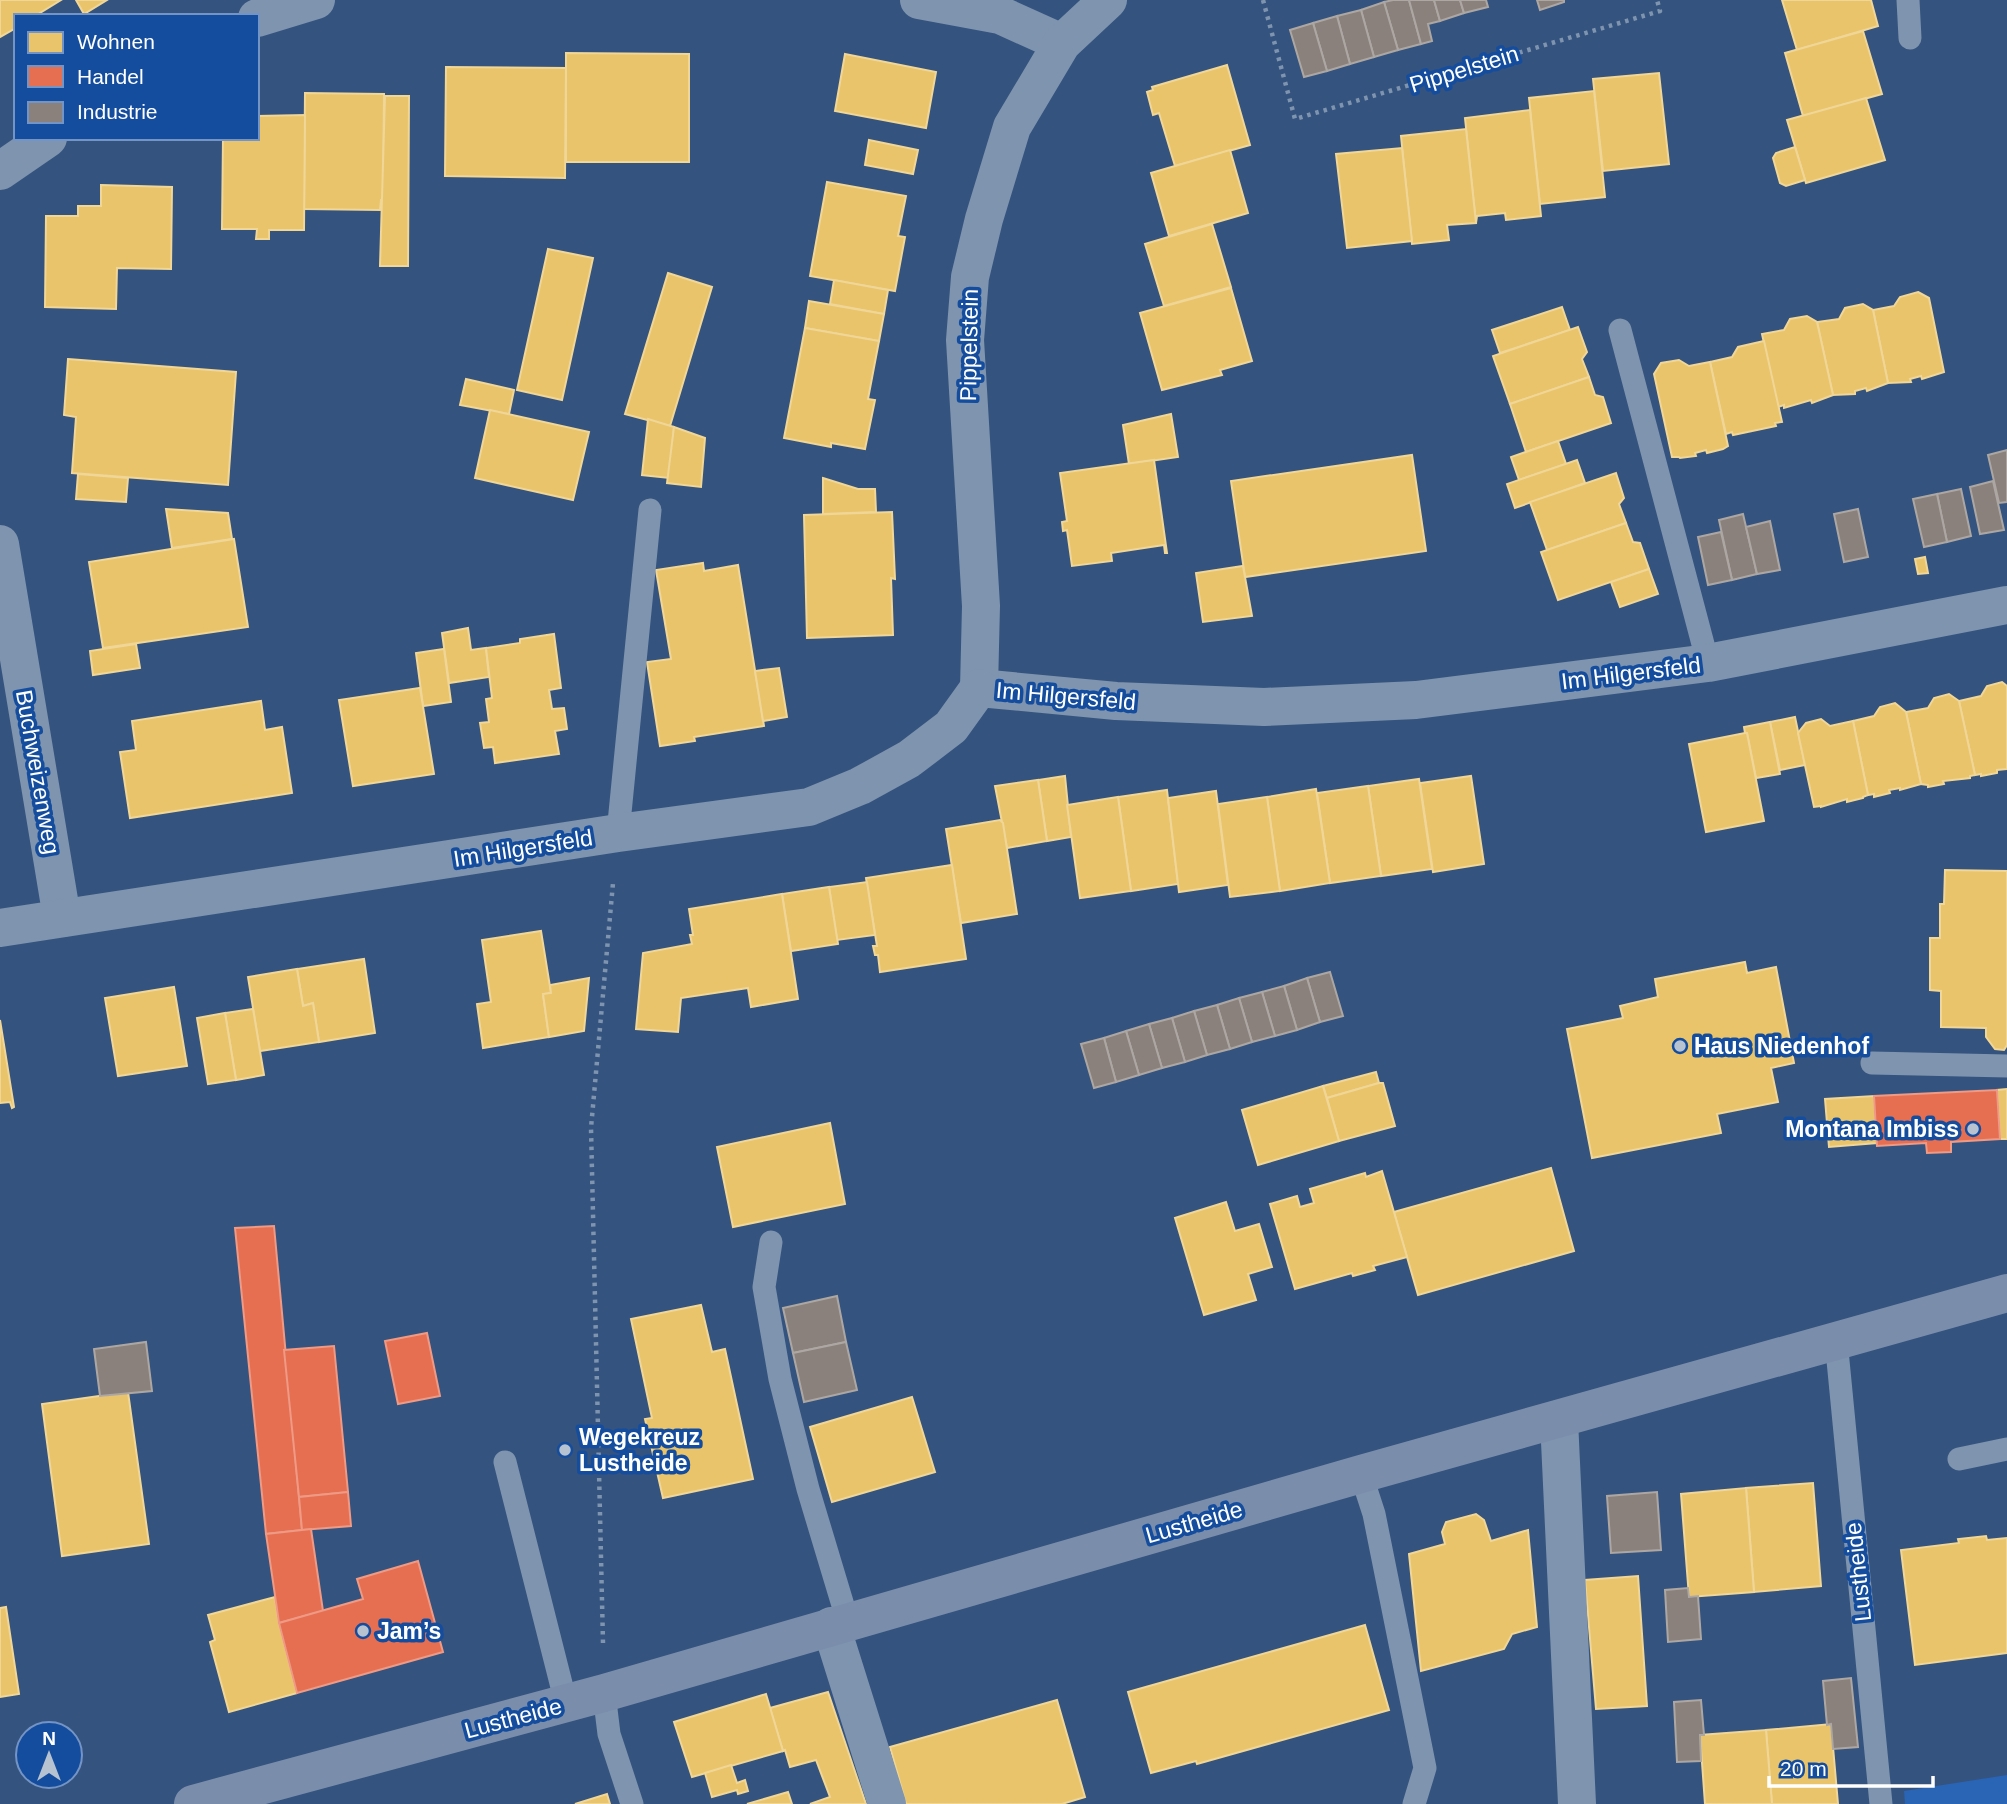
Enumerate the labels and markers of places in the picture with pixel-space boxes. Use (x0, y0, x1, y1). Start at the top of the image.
place label: Haus Niedenhof (1694, 1033, 1869, 1059)
marker: Haus Niedenhof (1672, 1038, 1688, 1054)
place label: Montana Imbiss (1785, 1116, 1959, 1142)
marker: Montana Imbiss (1965, 1121, 1981, 1137)
place label: Wegekreuz Lustheide (579, 1424, 700, 1476)
marker: Wegekreuz Lustheide (557, 1442, 573, 1458)
place label: Jam’s (377, 1618, 441, 1644)
marker: Jam’s (355, 1623, 371, 1639)

